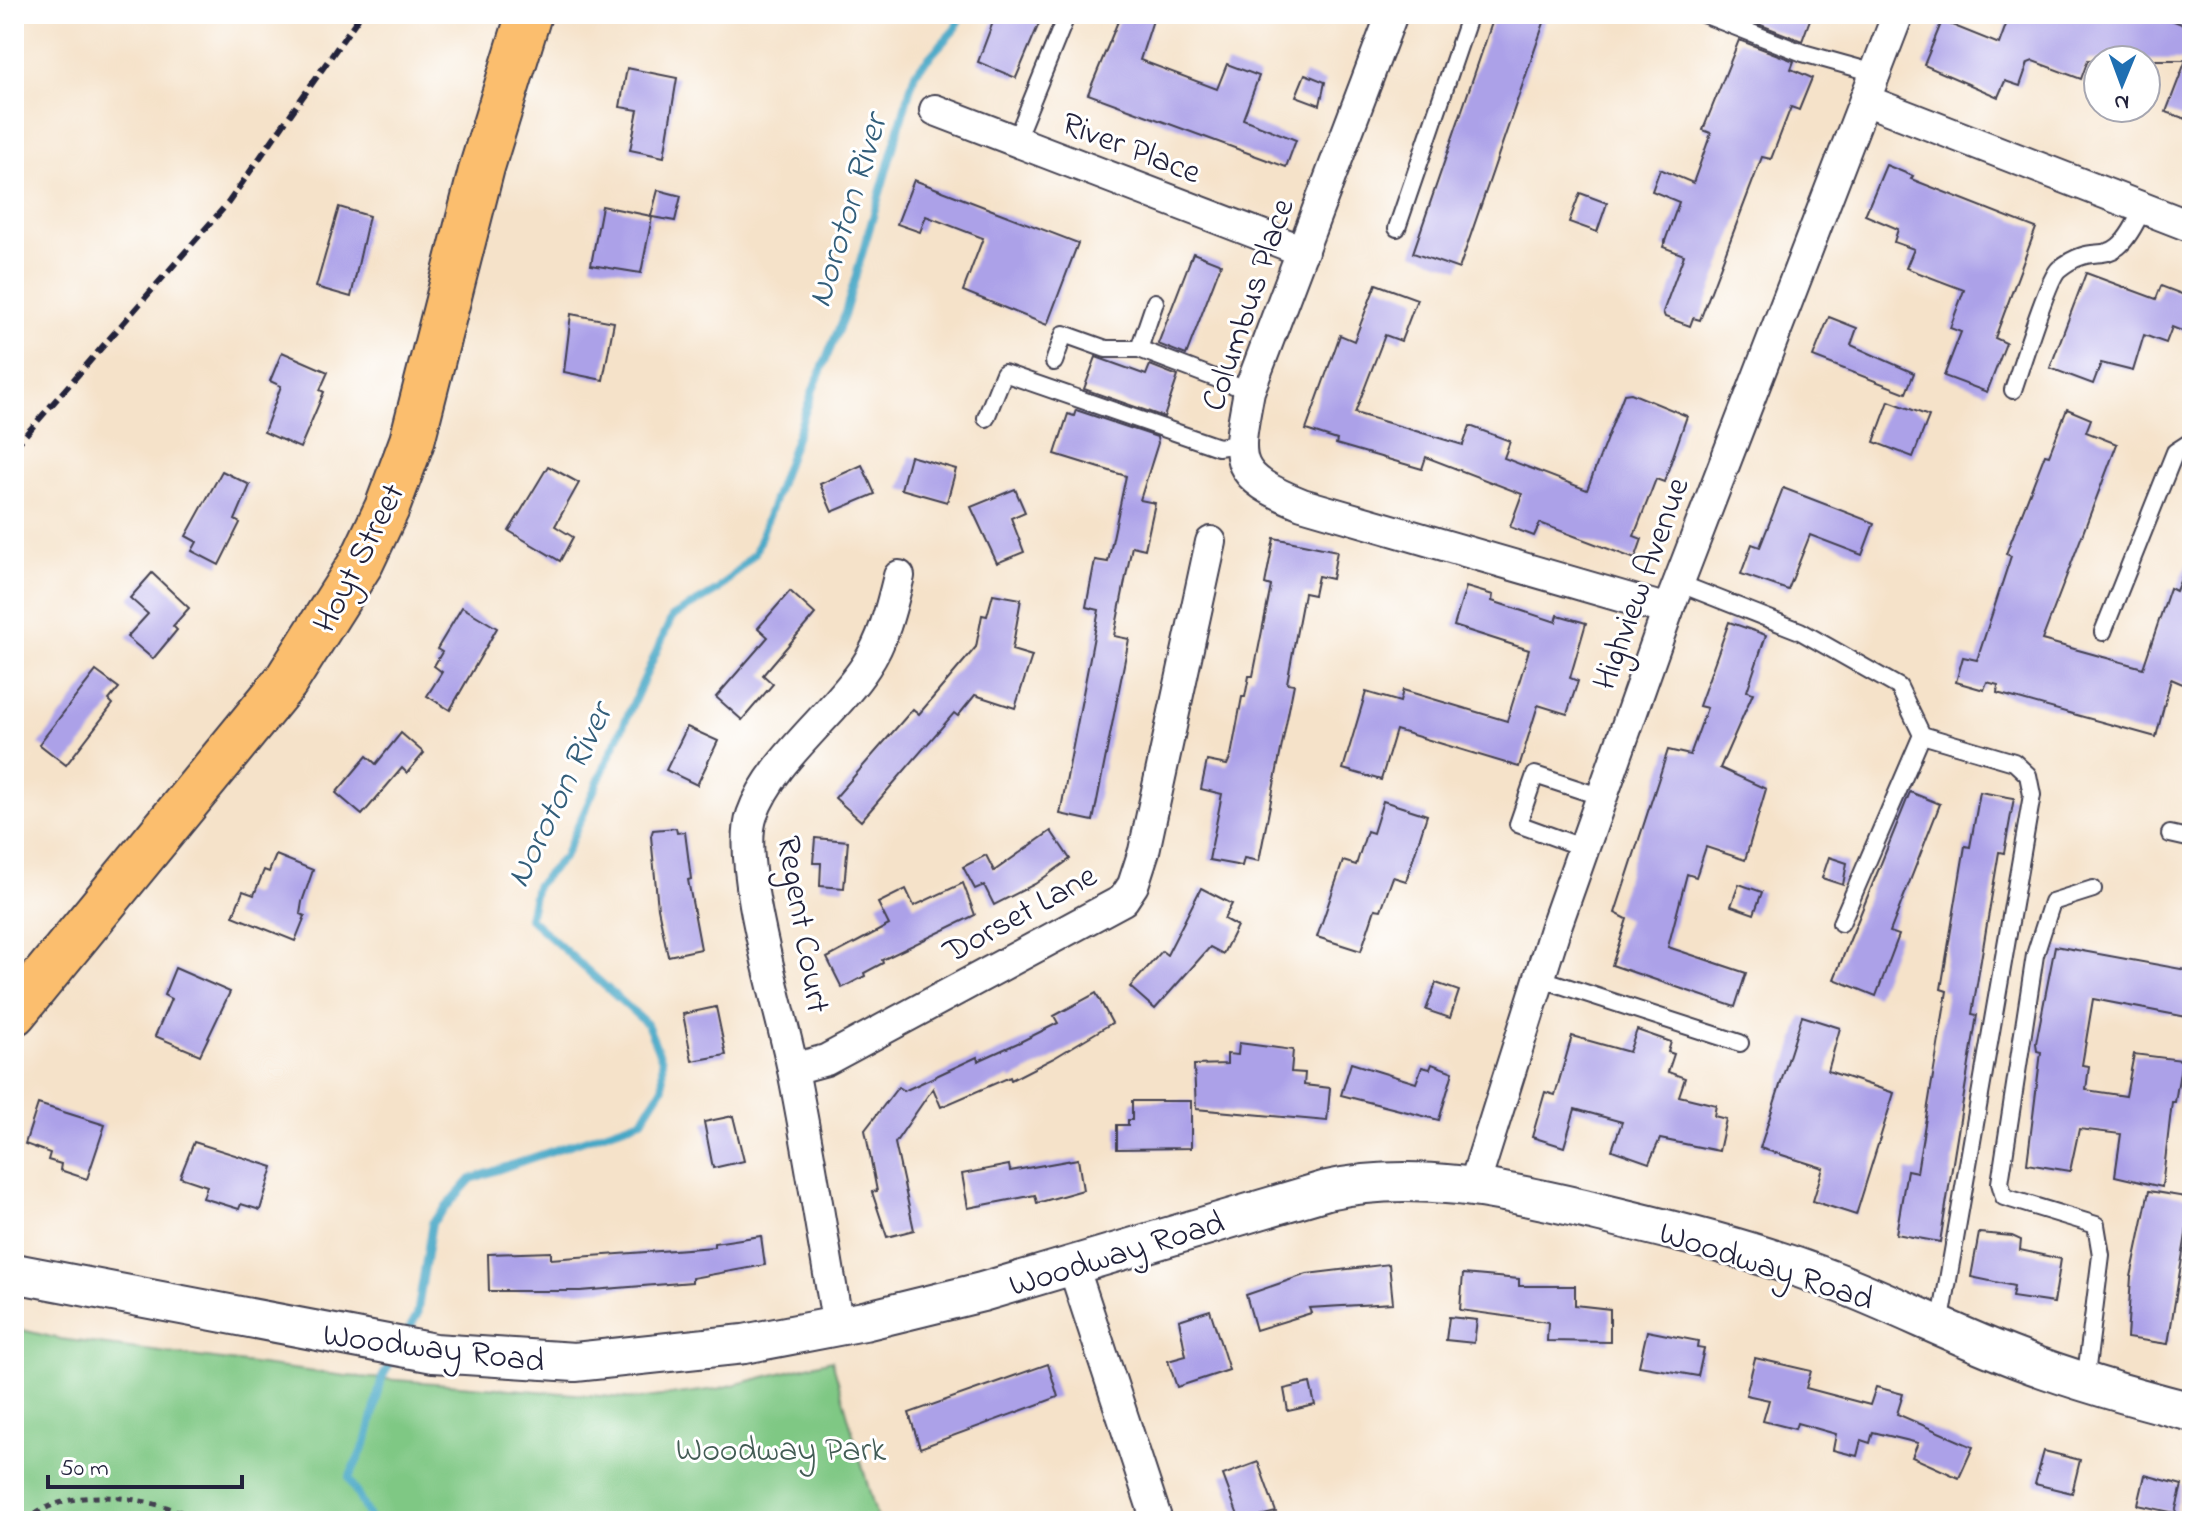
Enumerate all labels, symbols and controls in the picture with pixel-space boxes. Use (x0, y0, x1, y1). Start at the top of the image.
north arrow (2082, 44, 2162, 124)
text: N (2114, 85, 2129, 117)
street label: River Place (1054, 100, 1208, 199)
water label: Noroton River (795, 105, 905, 314)
street label: Columbus Place (1190, 192, 1310, 418)
street label: Highview Avenue (1581, 470, 1705, 698)
street label: Hoyt Street (302, 475, 420, 642)
water label: Noroton River (494, 691, 630, 897)
street label: Regent Court (761, 832, 841, 1017)
street label: Dorset Lane (934, 852, 1107, 979)
street label: Woodway Road (1003, 1199, 1231, 1312)
street label: Woodway Road (1652, 1210, 1879, 1326)
street label: Woodway Road (320, 1312, 547, 1388)
park label: Woodway Park (676, 1427, 886, 1477)
scale bar (48, 1439, 242, 1489)
text: 50 m (60, 1452, 109, 1487)

